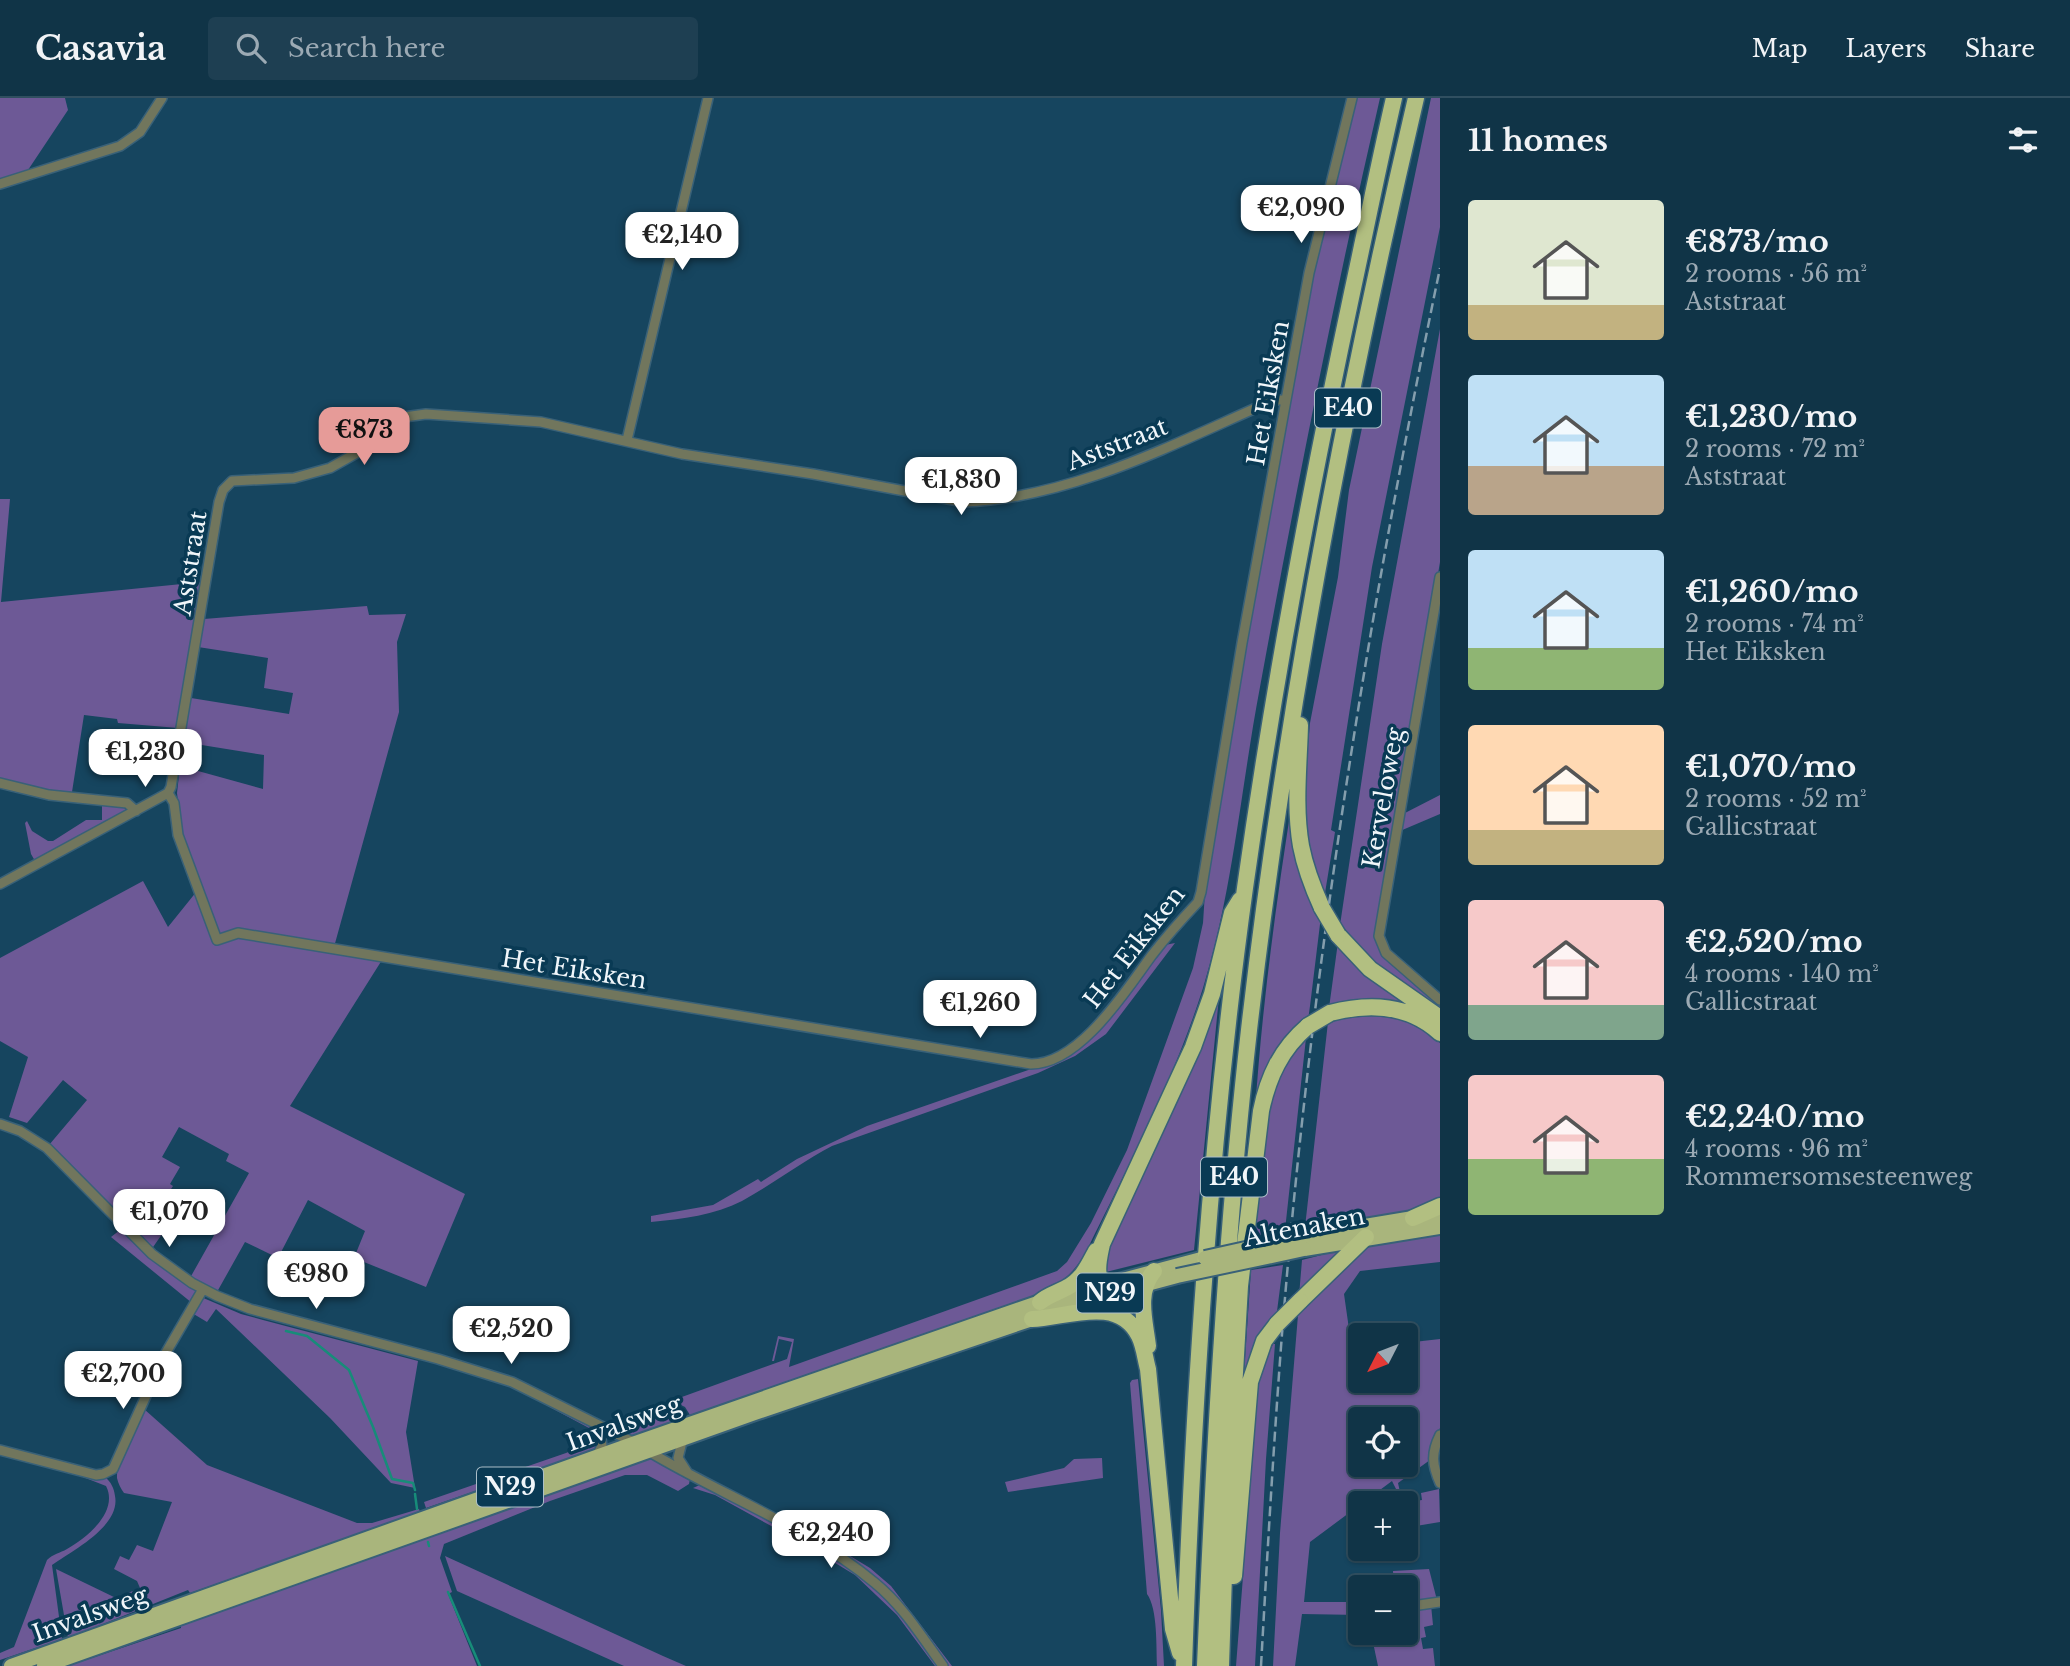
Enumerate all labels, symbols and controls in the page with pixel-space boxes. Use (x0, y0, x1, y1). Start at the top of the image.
search box (208, 17, 698, 80)
text: Casavia (35, 28, 166, 69)
icon: search (232, 29, 270, 67)
text: Search here (288, 32, 445, 64)
text: Map (1752, 34, 1808, 63)
text: Layers (1846, 34, 1927, 63)
text: Share (1965, 34, 2035, 63)
icon: filters (2004, 121, 2042, 159)
text: 11 homes (1468, 122, 1608, 159)
pin: €2,090 (1244, 186, 1358, 245)
text: €2,090 (1257, 194, 1345, 222)
pin: €2,140 (625, 212, 739, 272)
text: €2,140 (641, 221, 723, 249)
text: €873/mo (1685, 223, 1829, 260)
icon: home (1524, 228, 1608, 312)
text: 2 rooms · 56 m² (1685, 260, 1867, 288)
text: Aststraat (1685, 288, 1786, 316)
street label: Het Eiksken (1241, 318, 1295, 468)
road number: E40 (1315, 388, 1381, 428)
text: €1,230/mo (1685, 398, 1857, 435)
icon: home (1524, 403, 1608, 487)
pin: €873 (323, 408, 405, 467)
street label: Aststraat (1062, 412, 1171, 477)
text: €873 (335, 416, 393, 444)
text: 2 rooms · 72 m² (1685, 435, 1865, 463)
pin: €1,830 (904, 458, 1018, 517)
text: Aststraat (1685, 463, 1786, 491)
text: €1,830 (921, 466, 1001, 494)
street label: Aststraat (167, 509, 213, 618)
text: €1,260/mo (1685, 573, 1859, 610)
icon: home (1524, 578, 1608, 662)
text: 2 rooms · 74 m² (1685, 610, 1864, 638)
text: Het Eiksken (1685, 638, 1826, 666)
street label: Kerveloweg (1356, 725, 1410, 871)
pin: €1,230 (88, 730, 202, 789)
text: €1,230 (105, 738, 185, 766)
text: €1,070/mo (1685, 748, 1856, 785)
icon: home (1524, 753, 1608, 837)
text: 2 rooms · 52 m² (1685, 785, 1867, 813)
text: Gallicstraat (1685, 813, 1817, 841)
street label: Het Eiksken (1077, 880, 1191, 1014)
text: €2,520/mo (1685, 923, 1863, 960)
icon: home (1524, 928, 1608, 1012)
street label: Het Eiksken (499, 943, 649, 995)
text: 4 rooms · 140 m² (1685, 960, 1879, 988)
pin: €1,260 (923, 981, 1037, 1040)
text: Gallicstraat (1685, 988, 1817, 1016)
text: €1,260 (939, 989, 1021, 1017)
text: €2,240/mo (1685, 1098, 1865, 1135)
icon: home (1524, 1103, 1608, 1187)
text: 4 rooms · 96 m² (1685, 1135, 1868, 1163)
road number: E40 (1201, 1158, 1267, 1196)
text: Rommersomsesteenweg (1685, 1163, 1972, 1191)
pin: €1,070 (112, 1190, 226, 1249)
text: €1,070 (129, 1198, 209, 1226)
street label: Altenaken (1240, 1201, 1367, 1253)
pin: €980 (275, 1252, 357, 1311)
text: €980 (284, 1260, 349, 1288)
road number: N29 (1077, 1274, 1143, 1312)
pin: €2,520 (454, 1306, 568, 1366)
text: €2,520 (469, 1315, 553, 1343)
north arrow (1348, 1323, 1418, 1393)
map controls (1348, 1323, 1418, 1645)
pin: €2,700 (66, 1352, 180, 1411)
text: €2,700 (81, 1360, 165, 1388)
street label: Invalsweg (562, 1389, 686, 1457)
button: locate (1348, 1407, 1418, 1477)
road number: N29 (477, 1468, 543, 1506)
button: + (1348, 1491, 1418, 1561)
pin: €2,240 (774, 1510, 888, 1570)
text: €2,240 (788, 1519, 874, 1547)
button: − (1348, 1575, 1418, 1645)
street label: Invalsweg (28, 1580, 152, 1648)

